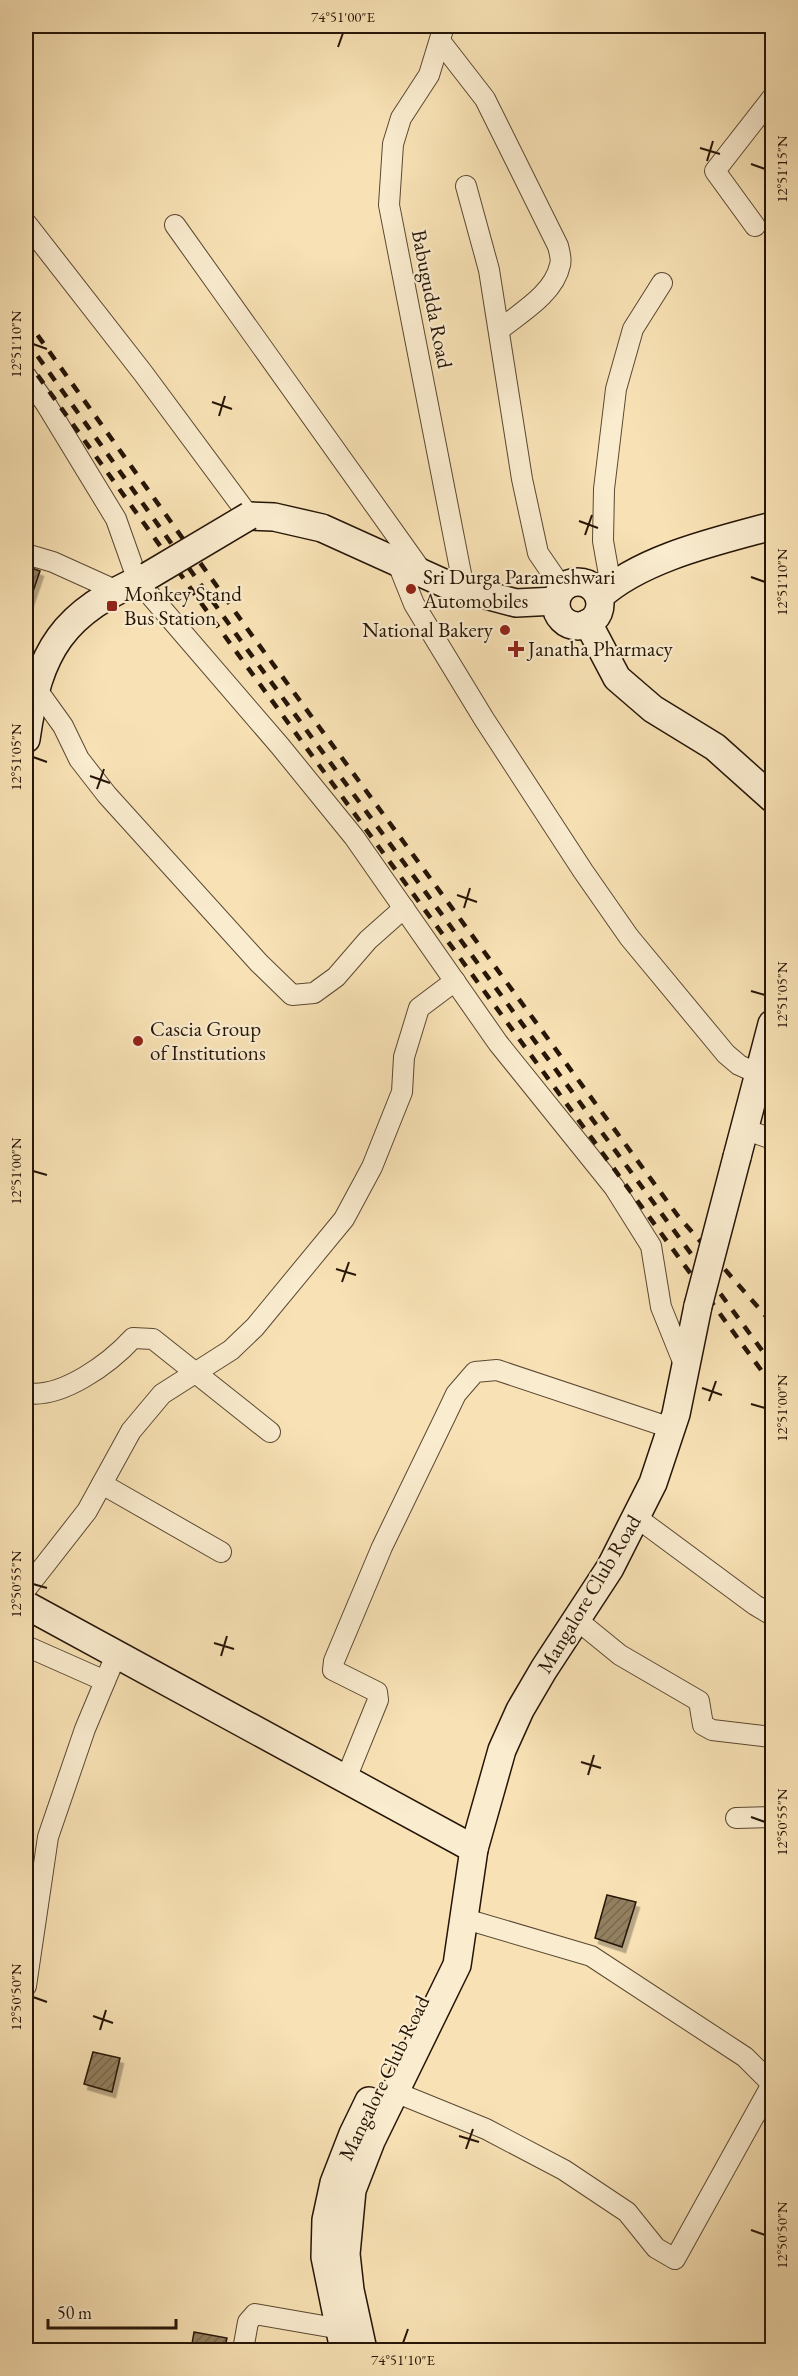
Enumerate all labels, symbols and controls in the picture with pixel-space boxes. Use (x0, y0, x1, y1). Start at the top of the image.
text: 74°51'00"E (311, 7, 376, 26)
text: 12°51'15"N (772, 135, 791, 203)
street label: Babugudda Road (406, 227, 459, 371)
text: 12°51'10"N (6, 310, 25, 378)
text: 12°51'10"N (772, 548, 791, 616)
place label: Sri Durga Parameshwari Automobiles (422, 563, 615, 614)
place label: Monkey Stand Bus Station (124, 580, 242, 631)
marker: Sri Durga Parameshwari Automobiles (404, 582, 418, 596)
marker: Monkey Stand Bus Station (105, 599, 119, 613)
place label: National Bakery (362, 616, 494, 643)
marker: National Bakery (498, 623, 512, 637)
place label: Janatha Pharmacy (526, 635, 674, 662)
marker: Janatha Pharmacy (509, 642, 523, 656)
text: 12°51'05"N (6, 723, 25, 791)
text: 12°51'05"N (772, 961, 791, 1029)
place label: Cascia Group of Institutions (150, 1015, 266, 1066)
marker: Cascia Group of Institutions (131, 1034, 145, 1048)
text: 12°51'00"N (6, 1137, 25, 1205)
text: 12°51'00"N (772, 1374, 791, 1442)
street label: Mangalore Club Road (531, 1509, 647, 1678)
text: 12°50'55"N (6, 1550, 25, 1618)
text: 12°50'55"N (772, 1788, 791, 1856)
text: 12°50'50"N (6, 1963, 25, 2031)
street label: Mangalore Club Road (332, 1991, 435, 2165)
text: 12°50'50"N (772, 2201, 791, 2269)
scale bar (48, 2292, 176, 2330)
text: 50 m (57, 2301, 92, 2324)
text: 74°51'10"E (371, 2350, 436, 2369)

